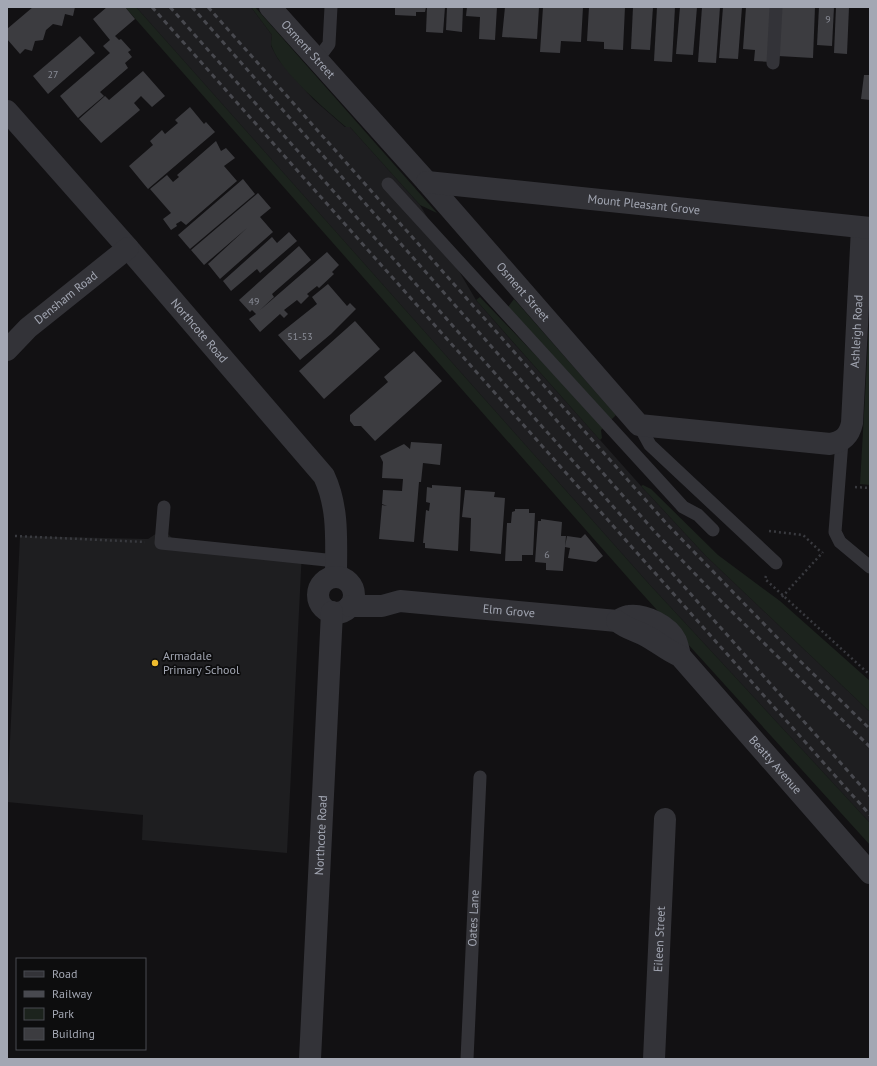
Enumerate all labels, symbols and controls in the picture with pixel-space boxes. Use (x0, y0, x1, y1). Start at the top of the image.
house number: 9 (825, 13, 831, 26)
street label: Osment Street (278, 17, 339, 82)
house number: 27 (48, 68, 58, 81)
street label: Mount Pleasant Grove (587, 191, 701, 217)
street label: Osment Street (493, 259, 553, 324)
street label: Densham Road (31, 267, 100, 327)
street label: Ashleigh Road (847, 294, 866, 368)
street label: Northcote Road (168, 295, 231, 366)
house number: 49 (249, 295, 259, 308)
house number: 51-53 (287, 330, 313, 343)
house number: 6 (544, 548, 550, 561)
street label: Elm Grove (482, 601, 536, 620)
place label: Armadale Primary School (163, 648, 240, 677)
marker: Armadale Primary School (150, 658, 160, 668)
street label: Beatty Avenue (746, 732, 805, 797)
street label: Northcote Road (311, 795, 330, 876)
street label: Oates Lane (464, 889, 482, 947)
street label: Eileen Street (650, 906, 668, 972)
legend (16, 958, 146, 1050)
text: Road (52, 966, 77, 981)
text: Railway (52, 986, 92, 1001)
text: Park (52, 1006, 74, 1021)
text: Building (52, 1026, 95, 1041)

